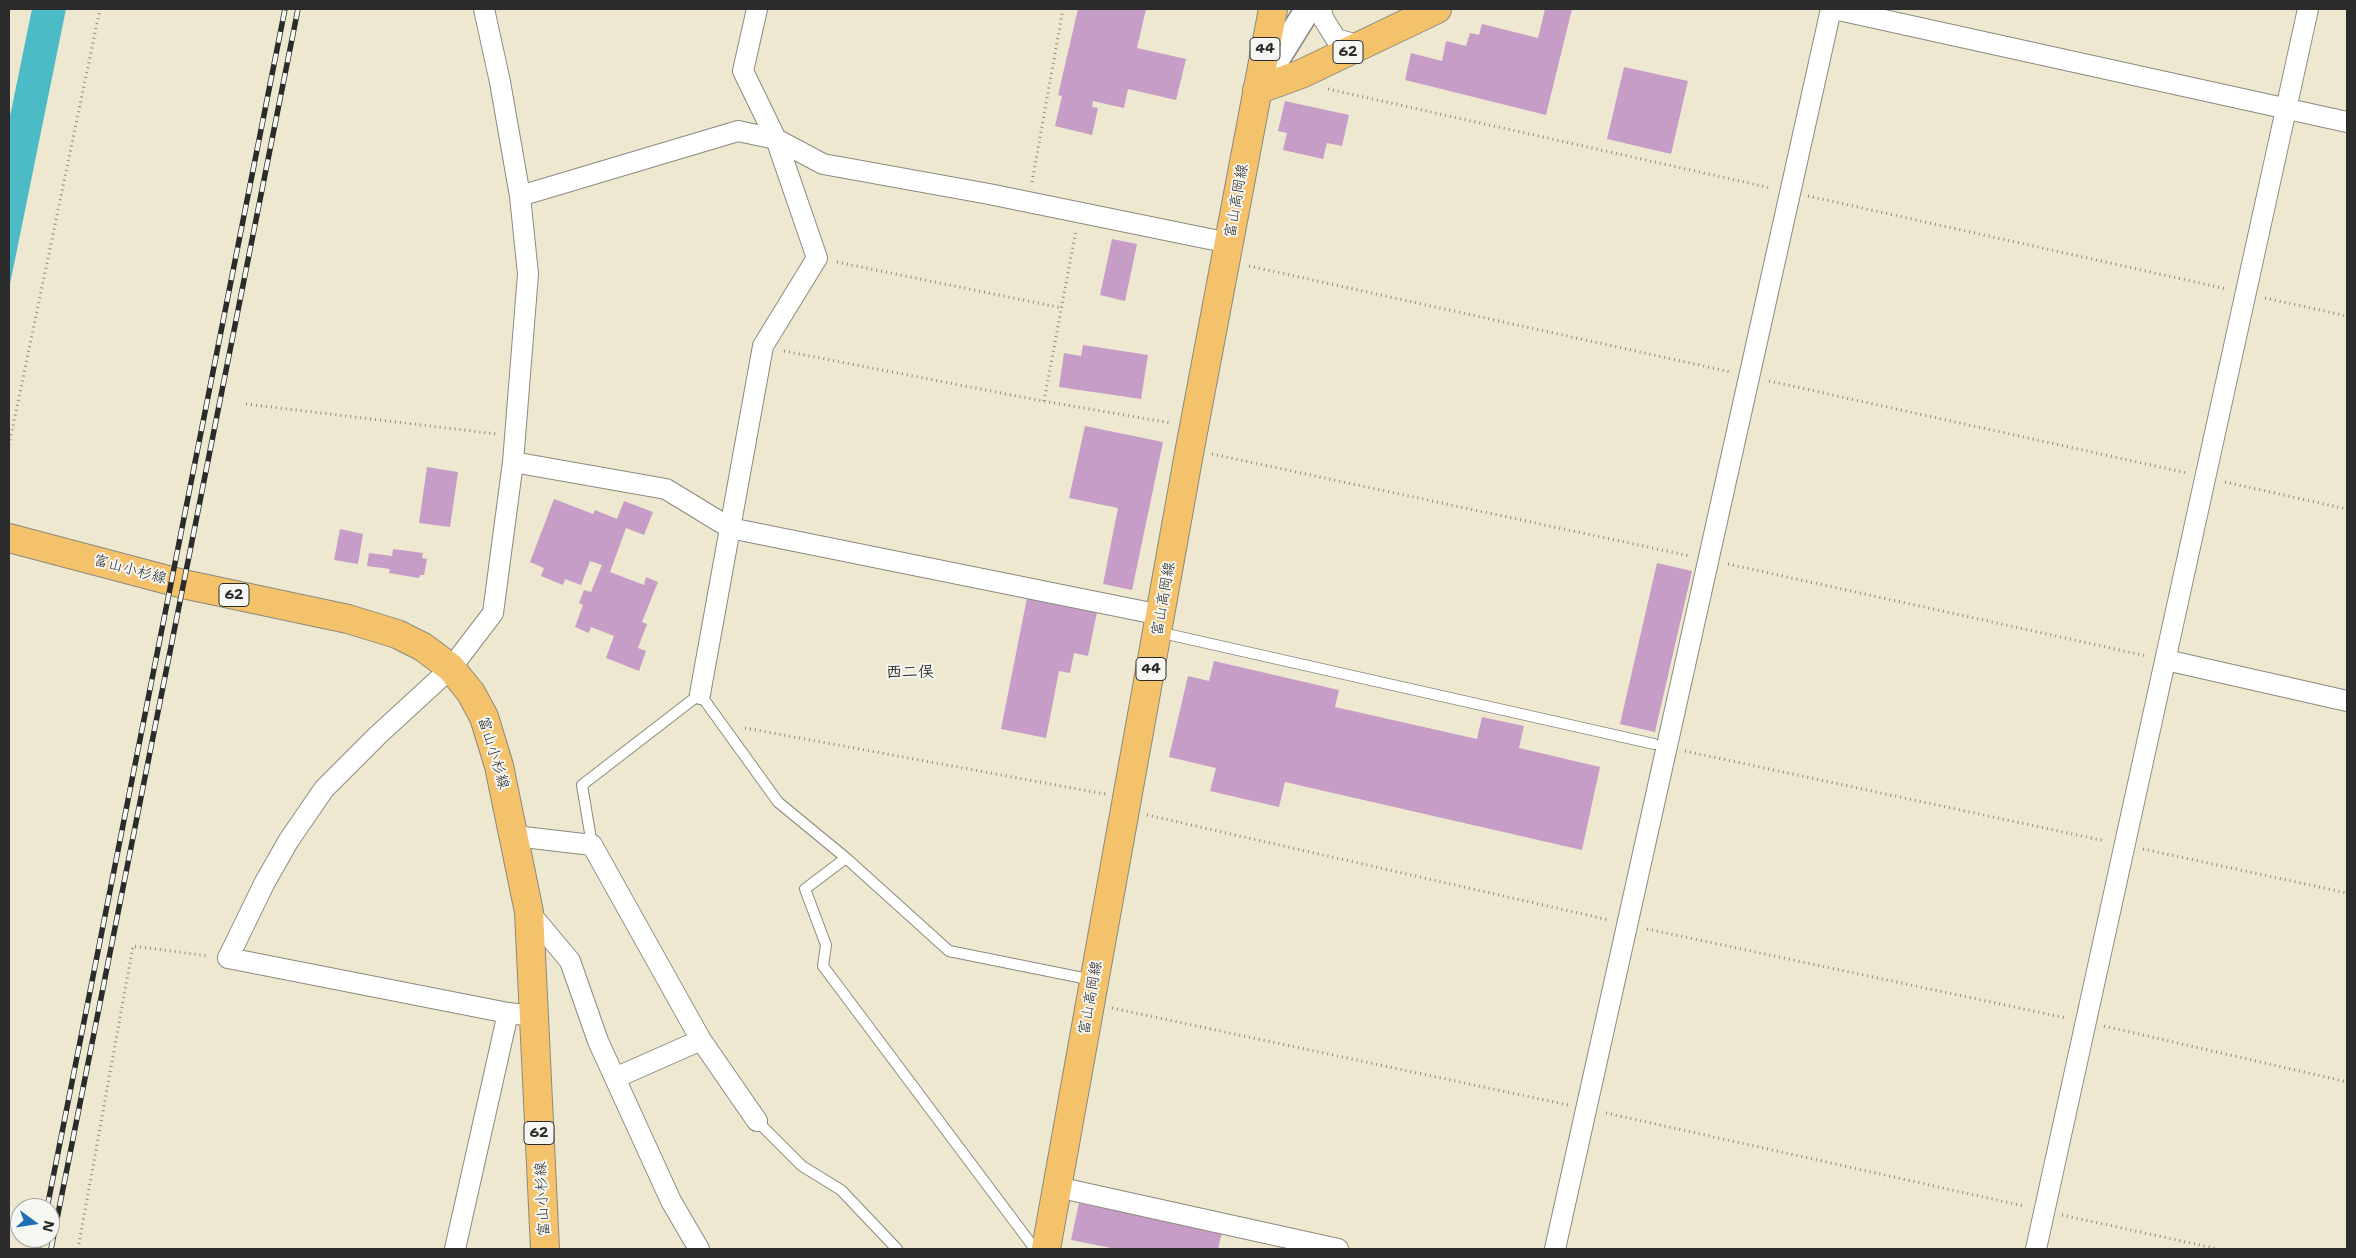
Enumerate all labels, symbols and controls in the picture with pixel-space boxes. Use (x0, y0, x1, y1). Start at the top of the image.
road number: 44 (1250, 38, 1280, 61)
road number: 62 (1333, 41, 1363, 64)
street label: 富山高岡線 (1222, 163, 1252, 239)
street label: 富山小杉線 (91, 552, 169, 588)
street label: 富山高岡線 (1149, 561, 1179, 637)
road number: 62 (219, 584, 249, 606)
road number: 44 (1136, 658, 1166, 681)
district label: 西二俣 (886, 663, 934, 683)
street label: 富山小杉線 (473, 715, 513, 791)
street label: 富山高岡線 (1076, 960, 1106, 1036)
road number: 62 (524, 1122, 554, 1144)
street label: 富山小杉線 (532, 1161, 554, 1237)
north arrow (10, 1198, 60, 1248)
text: N (39, 1219, 59, 1234)

